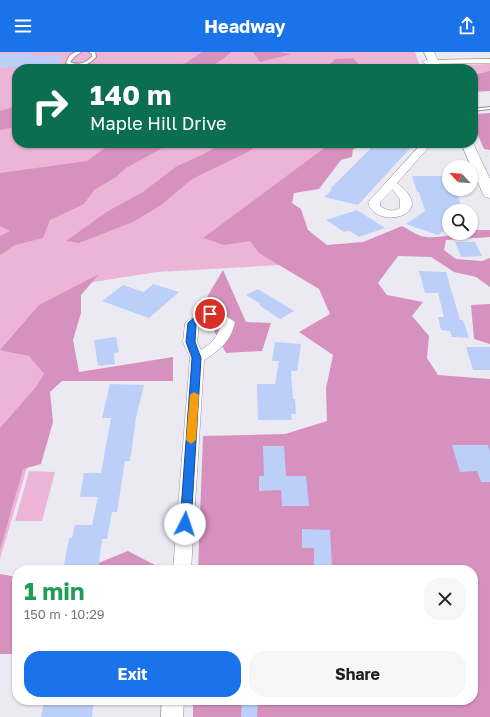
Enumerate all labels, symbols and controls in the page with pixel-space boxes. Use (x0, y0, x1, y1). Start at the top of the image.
icon: menu (12, 15, 34, 37)
text: Headway (204, 15, 286, 37)
icon: share (456, 15, 478, 37)
text: 140 m (90, 78, 172, 111)
icon: right (24, 80, 76, 132)
text: Maple Hill Drive (90, 112, 226, 134)
north arrow (442, 160, 478, 196)
map controls (442, 160, 478, 240)
button: search (442, 204, 478, 240)
pin (193, 297, 227, 331)
icon: arrive (199, 303, 221, 325)
position arrow (164, 503, 206, 545)
text: 1 min (24, 576, 84, 605)
button: close (424, 578, 466, 620)
text: 150 m · 10:29 (24, 606, 105, 622)
button: Exit (24, 651, 241, 697)
button: Share (249, 651, 466, 697)

